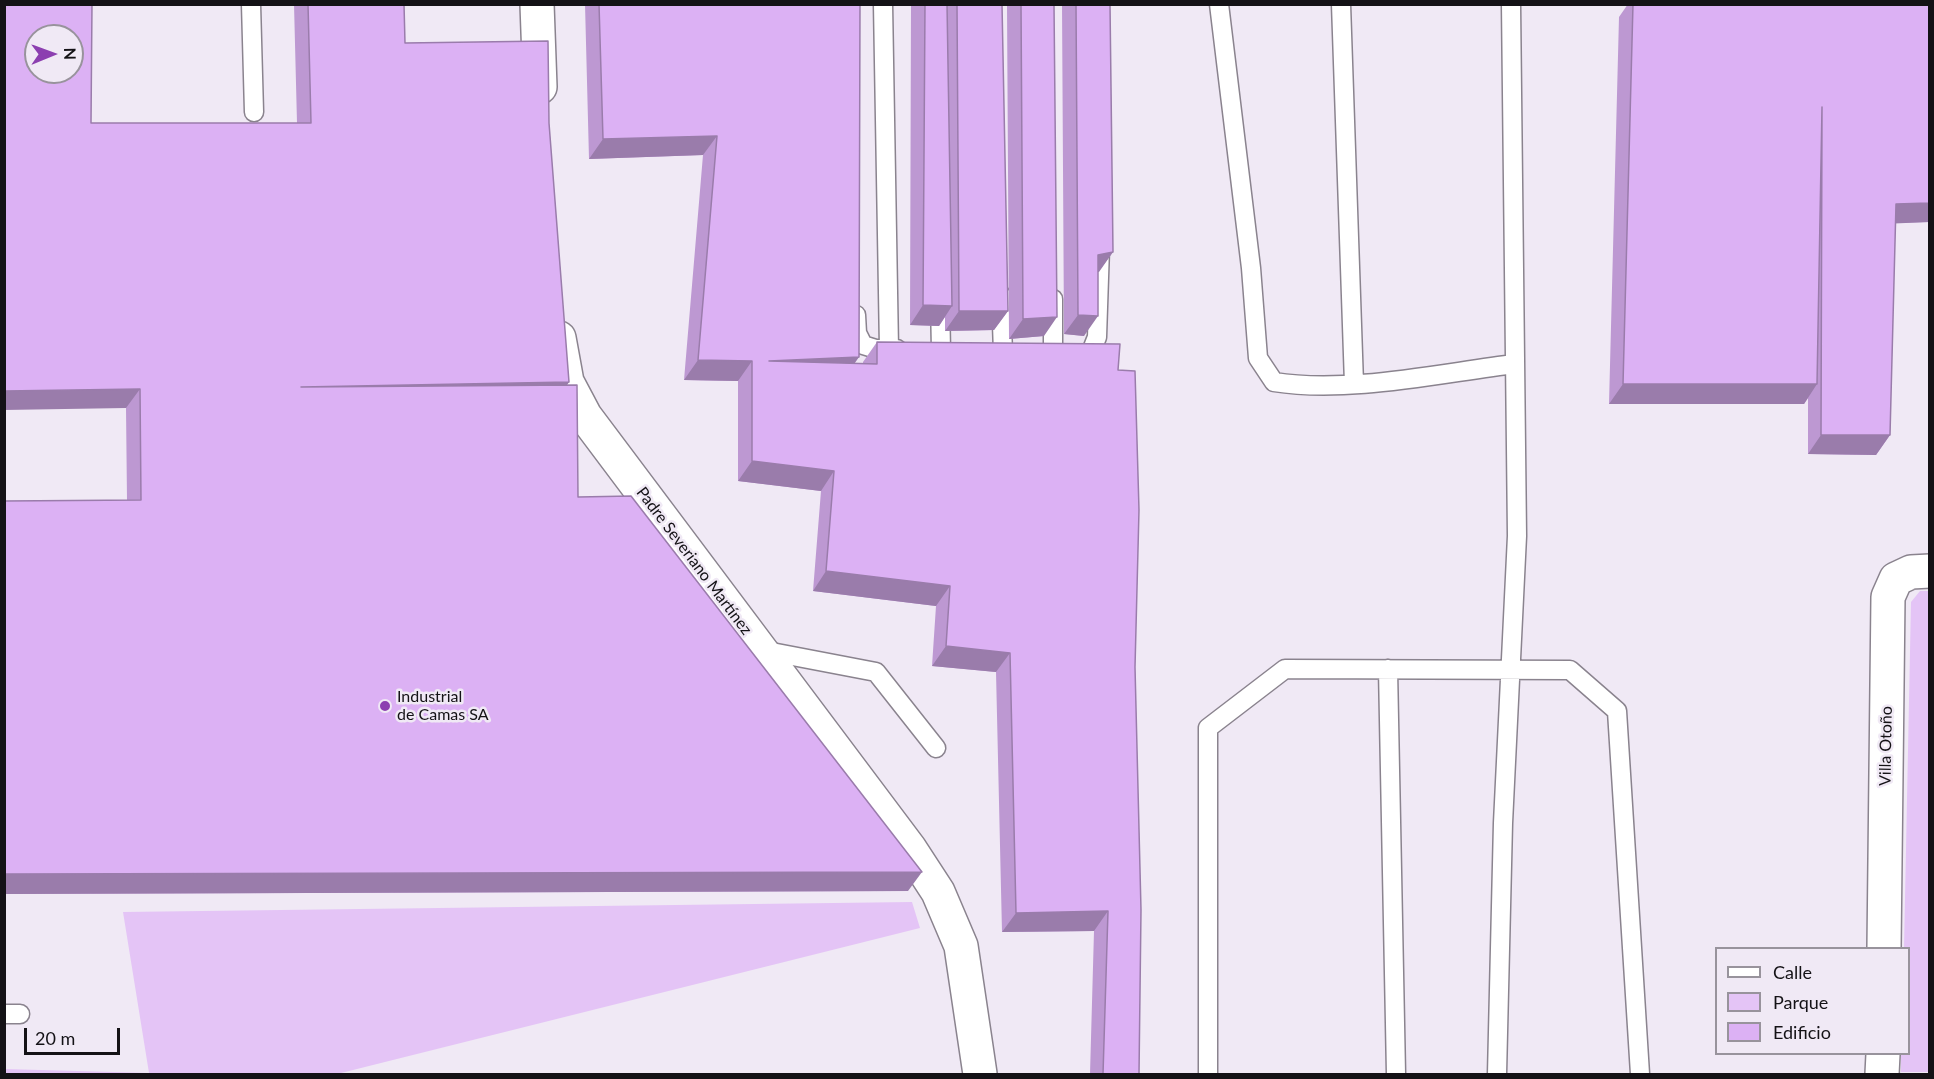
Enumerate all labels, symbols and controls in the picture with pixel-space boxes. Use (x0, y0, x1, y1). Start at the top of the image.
north arrow (24, 24, 84, 84)
text: N (61, 47, 80, 60)
street label: Padre Severiano Martínez (632, 483, 756, 639)
place label: Industrial de Camas SA (397, 687, 489, 725)
marker: Industrial de Camas SA (378, 699, 392, 713)
street label: Villa Otoño (1876, 706, 1896, 786)
legend (1715, 947, 1910, 1055)
text: Calle (1773, 961, 1812, 983)
text: Parque (1773, 991, 1828, 1013)
scale bar (27, 1016, 123, 1054)
text: Edificio (1773, 1021, 1831, 1043)
text: 20 m (35, 1027, 75, 1049)

